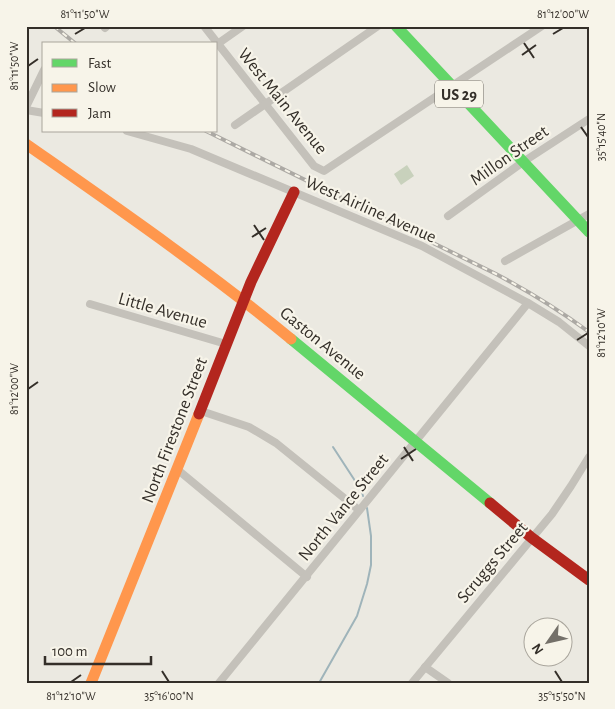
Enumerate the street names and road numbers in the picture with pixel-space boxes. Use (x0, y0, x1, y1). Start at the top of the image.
street label: West Main Avenue (234, 45, 330, 158)
road number: US 29 (435, 80, 483, 108)
street label: Millon Street (467, 122, 552, 189)
street label: West Airline Avenue (302, 173, 439, 247)
street label: Little Avenue (116, 290, 209, 332)
street label: Gaston Avenue (276, 304, 369, 384)
street label: North Firestone Street (139, 355, 211, 506)
street label: North Vance Street (295, 451, 392, 564)
street label: Scruggs Street (454, 519, 532, 607)

